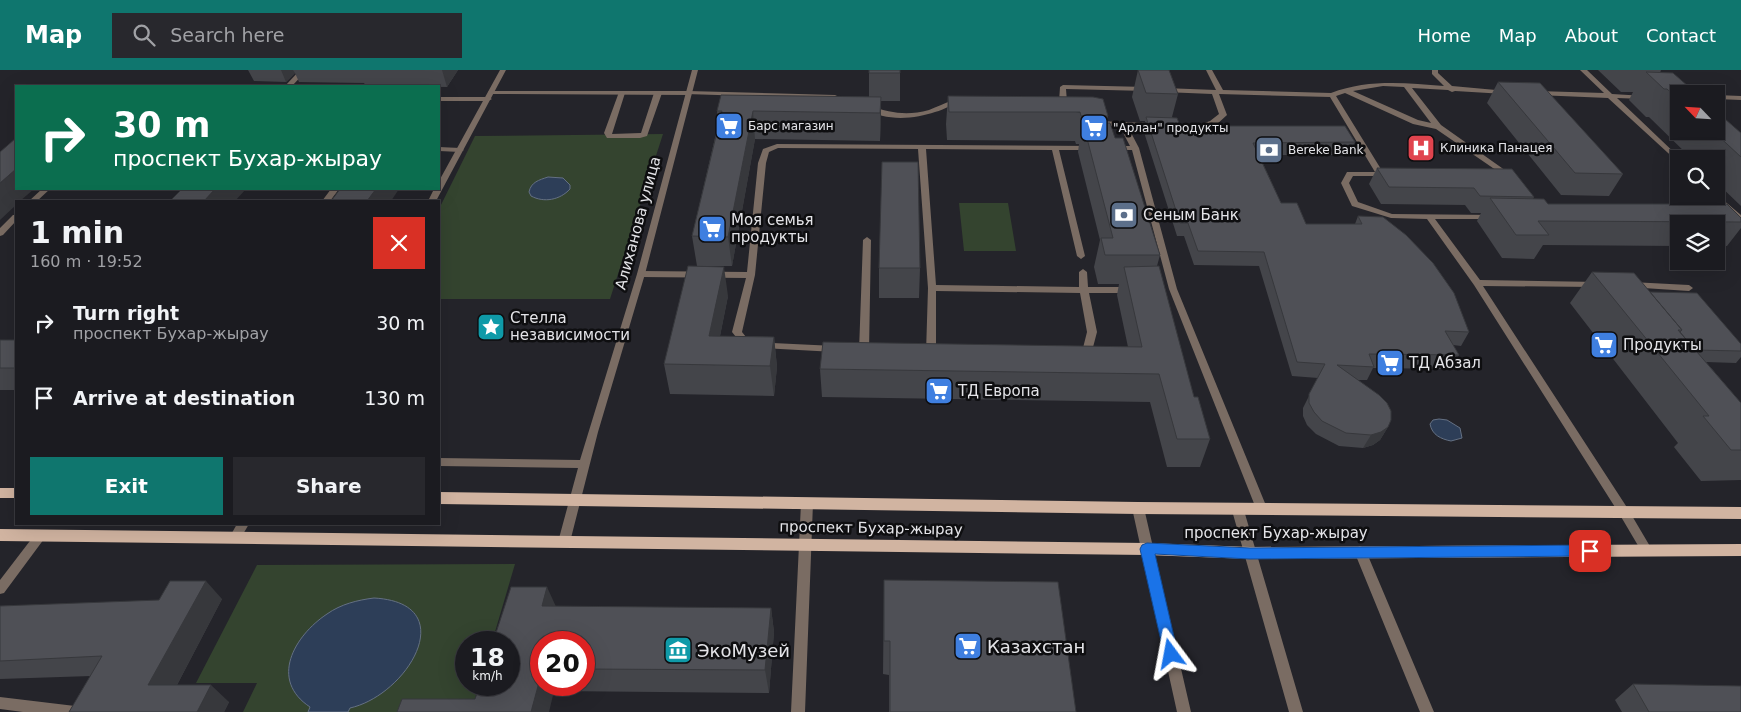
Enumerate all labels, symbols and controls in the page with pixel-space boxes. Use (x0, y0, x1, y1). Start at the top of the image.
search box (112, 13, 462, 58)
text: Map (25, 21, 82, 49)
icon: search (130, 21, 158, 49)
text: Search here (170, 24, 284, 46)
text: Home (1418, 25, 1471, 46)
text: Map (1499, 25, 1537, 46)
text: About (1565, 25, 1618, 46)
text: Contact (1646, 25, 1716, 46)
north arrow (1670, 85, 1725, 140)
map controls (1670, 85, 1725, 270)
icon: right (30, 105, 95, 170)
text: 30 m (113, 105, 210, 145)
supermarket icon: Барс магазин (714, 111, 744, 141)
supermarket icon: "Арлан" продукты (1079, 113, 1109, 143)
place label: Барс магазин (748, 119, 834, 133)
place label: "Арлан" продукты (1113, 121, 1228, 135)
hospital icon: Клиника Панацея (1406, 133, 1436, 163)
bank icon: Bereke Bank (1254, 135, 1284, 165)
place label: Клиника Панацея (1440, 141, 1552, 155)
place label: Bereke Bank (1288, 143, 1364, 157)
text: проспект Бухар-жырау (113, 146, 382, 171)
button: search (1670, 150, 1725, 205)
street label: Алиханова улица (612, 154, 664, 292)
bank icon: Сеным Банк (1109, 200, 1139, 230)
place label: Сеным Банк (1143, 206, 1239, 224)
place label: Моя семья продукты (731, 211, 814, 246)
supermarket icon: Моя семья продукты (697, 214, 727, 244)
text: 1 min (30, 215, 124, 250)
button: layers (1670, 215, 1725, 270)
button: close (373, 217, 425, 269)
text: 160 m · 19:52 (30, 252, 143, 271)
text: Turn right (73, 302, 179, 324)
icon: right (30, 309, 58, 337)
place label: Стелла независимости (510, 309, 630, 344)
text: 30 m (376, 312, 425, 334)
place icon: Стелла независимости (476, 312, 506, 342)
text: проспект Бухар-жырау (73, 324, 269, 343)
supermarket icon: Продукты (1589, 330, 1619, 360)
place label: Продукты (1623, 336, 1702, 354)
supermarket icon: ТД Абзал (1375, 348, 1405, 378)
place label: ТД Абзал (1408, 354, 1481, 372)
supermarket icon: ТД Европа (924, 376, 954, 406)
place label: ТД Европа (957, 382, 1040, 400)
icon: arrive (30, 384, 58, 412)
text: Arrive at destination (73, 387, 295, 409)
text: 130 m (364, 387, 425, 409)
button: Exit (30, 457, 223, 515)
button: Share (233, 457, 425, 515)
street label: проспект Бухар-жырау (779, 517, 963, 539)
street label: проспект Бухар-жырау (1184, 524, 1368, 542)
pin (1569, 530, 1611, 572)
icon: arrive (1576, 537, 1604, 565)
position arrow (1144, 627, 1196, 679)
speed limit sign: 20 (530, 631, 595, 696)
supermarket icon: Казахстан (953, 631, 983, 661)
museum icon: ЭкоМузей (663, 635, 693, 665)
place label: Казахстан (987, 636, 1085, 657)
place label: ЭкоМузей (697, 640, 790, 661)
text: 18 (470, 643, 505, 672)
text: km/h (472, 669, 503, 683)

